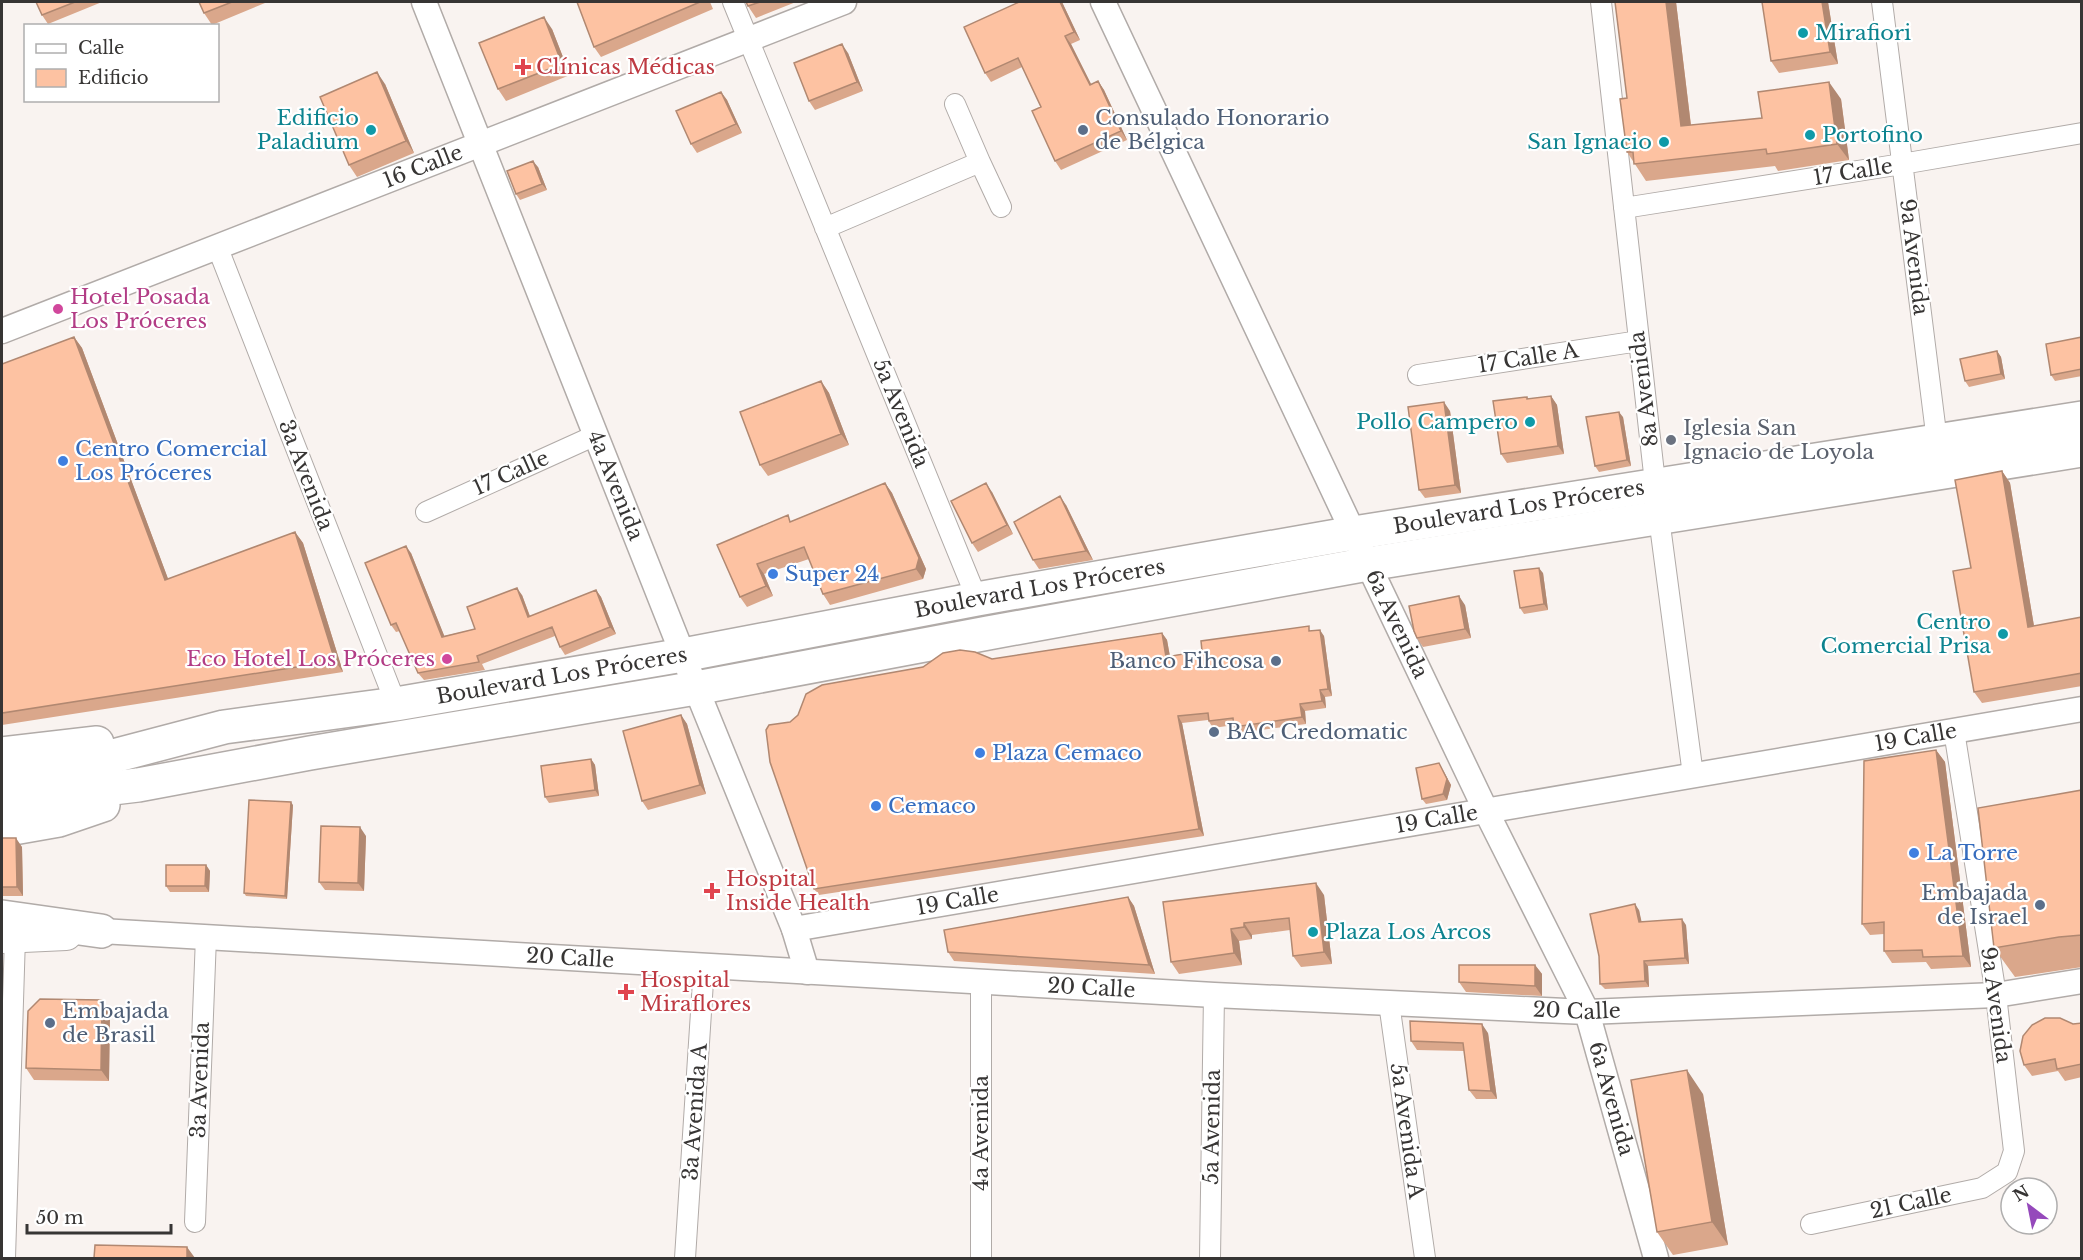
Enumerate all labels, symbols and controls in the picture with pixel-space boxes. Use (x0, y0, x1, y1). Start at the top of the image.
place label: Mirafiori (1815, 20, 1911, 46)
legend (24, 24, 219, 102)
marker: Mirafiori (1796, 26, 1810, 40)
text: Calle (78, 37, 124, 59)
place label: Clínicas Médicas (536, 54, 715, 80)
marker: Clínicas Médicas (514, 58, 532, 76)
text: Edificio (78, 67, 149, 89)
place label: Edificio Paladium (257, 105, 359, 155)
place label: Consulado Honorario de Bélgica (1095, 105, 1329, 155)
place label: Portofino (1822, 122, 1923, 148)
marker: Edificio Paladium (364, 123, 378, 137)
marker: Consulado Honorario de Bélgica (1076, 123, 1090, 137)
marker: Portofino (1803, 128, 1817, 142)
place label: San Ignacio (1527, 129, 1652, 155)
marker: San Ignacio (1657, 135, 1671, 149)
street label: 16 Calle (380, 139, 466, 194)
street label: 17 Calle (1811, 153, 1895, 191)
street label: 9a Avenida (1894, 197, 1934, 317)
place label: Hotel Posada Los Próceres (70, 284, 210, 334)
marker: Hotel Posada Los Próceres (51, 302, 65, 316)
street label: 8a Avenida (1624, 329, 1664, 448)
street label: 17 Calle A (1476, 337, 1581, 379)
street label: 5a Avenida (867, 355, 935, 472)
place label: Pollo Campero (1356, 409, 1518, 435)
marker: Pollo Campero (1523, 415, 1537, 429)
place label: Iglesia San Ignacio de Loyola (1683, 415, 1874, 465)
street label: 3a Avenida (273, 416, 339, 534)
street label: 4a Avenida (582, 427, 649, 544)
marker: Iglesia San Ignacio de Loyola (1664, 433, 1678, 447)
place label: Centro Comercial Los Próceres (75, 436, 268, 486)
street label: 17 Calle (469, 445, 553, 501)
marker: Centro Comercial Los Próceres (56, 454, 70, 468)
street label: Boulevard Los Próceres (1391, 474, 1646, 540)
street label: Boulevard Los Próceres (912, 553, 1167, 624)
place label: Super 24 (785, 561, 880, 587)
street label: 6a Avenida (1360, 566, 1434, 683)
marker: Super 24 (766, 567, 780, 581)
place label: Centro Comercial Prisa (1820, 609, 1991, 659)
marker: Centro Comercial Prisa (1996, 627, 2010, 641)
street label: Boulevard Los Próceres (434, 642, 689, 710)
place label: Eco Hotel Los Próceres (186, 646, 435, 672)
place label: Banco Fihcosa (1109, 648, 1264, 674)
marker: Eco Hotel Los Próceres (440, 652, 454, 666)
marker: Banco Fihcosa (1269, 654, 1283, 668)
street label: 19 Calle (1873, 718, 1959, 757)
place label: BAC Credomatic (1226, 719, 1408, 745)
marker: BAC Credomatic (1207, 725, 1221, 739)
place label: Plaza Cemaco (992, 740, 1142, 766)
marker: Plaza Cemaco (973, 746, 987, 760)
place label: Cemaco (888, 793, 976, 819)
marker: Cemaco (869, 799, 883, 813)
street label: 19 Calle (1394, 799, 1480, 839)
place label: La Torre (1926, 840, 2018, 866)
marker: La Torre (1907, 846, 1921, 860)
place label: Hospital Inside Health (726, 866, 870, 916)
place label: Embajada de Israel (1921, 880, 2028, 930)
street label: 19 Calle (914, 881, 1001, 921)
marker: Hospital Inside Health (703, 882, 721, 900)
marker: Embajada de Israel (2033, 898, 2047, 912)
place label: Plaza Los Arcos (1325, 919, 1491, 945)
marker: Plaza Los Arcos (1306, 925, 1320, 939)
street label: 20 Calle (525, 942, 615, 973)
street label: 9a Avenida (1975, 945, 2017, 1065)
place label: Hospital Miraflores (640, 967, 751, 1017)
street label: 20 Calle (1047, 972, 1136, 1003)
marker: Hospital Miraflores (617, 983, 635, 1001)
street label: 20 Calle (1532, 997, 1621, 1025)
place label: Embajada de Brasil (62, 998, 169, 1048)
marker: Embajada de Brasil (43, 1016, 57, 1030)
street label: 3a Avenida (185, 1021, 215, 1139)
street label: 6a Avenida (1583, 1039, 1640, 1159)
street label: 3a Avenida A (677, 1042, 713, 1182)
street label: 5a Avenida A (1385, 1062, 1429, 1201)
street label: 5a Avenida (1198, 1069, 1226, 1185)
street label: 4a Avenida (968, 1075, 994, 1191)
north arrow (1999, 1176, 2059, 1236)
text: N (2009, 1181, 2033, 1206)
street label: 21 Calle (1868, 1182, 1954, 1224)
scale bar (27, 1197, 171, 1235)
text: 50 m (36, 1207, 84, 1229)

